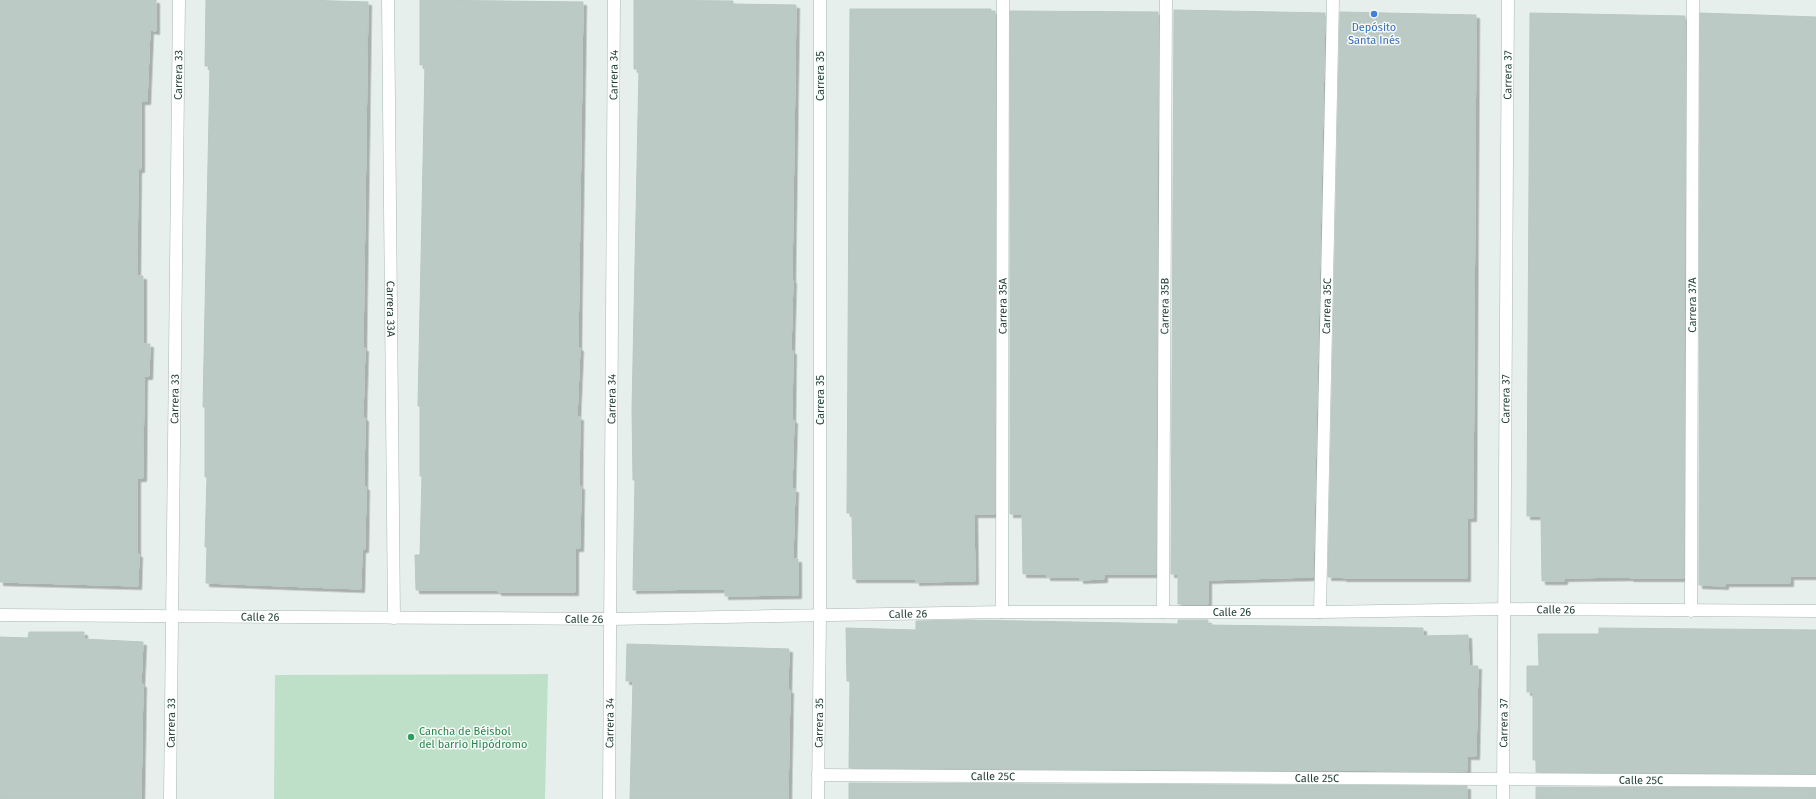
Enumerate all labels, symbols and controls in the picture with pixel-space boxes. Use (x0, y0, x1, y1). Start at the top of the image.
marker: Depósito Santa Inés (1369, 9, 1379, 19)
place label: Depósito Santa Inés (1348, 21, 1400, 47)
street label: Carrera 33 (171, 50, 185, 100)
street label: Carrera 34 (607, 50, 620, 100)
street label: Carrera 37 (1501, 50, 1514, 100)
street label: Carrera 35 (814, 51, 827, 101)
street label: Carrera 35A (996, 277, 1009, 334)
street label: Carrera 35B (1158, 277, 1171, 334)
street label: Carrera 37A (1685, 277, 1699, 333)
street label: Carrera 35C (1319, 278, 1334, 334)
street label: Carrera 33A (384, 281, 398, 338)
street label: Carrera 33 (168, 374, 181, 424)
street label: Carrera 34 (605, 374, 618, 424)
street label: Carrera 37 (1499, 374, 1512, 424)
street label: Carrera 35 (814, 375, 827, 425)
street label: Calle 26 (1537, 603, 1575, 616)
street label: Calle 26 (1213, 606, 1251, 619)
street label: Calle 26 (889, 607, 927, 621)
street label: Calle 26 (241, 610, 279, 623)
street label: Calle 26 (565, 612, 603, 625)
street label: Carrera 35 (812, 697, 826, 748)
street label: Carrera 33 (164, 698, 178, 748)
street label: Carrera 34 (603, 698, 616, 748)
street label: Carrera 37 (1497, 698, 1510, 748)
place label: Cancha de Béisbol del barrio Hipódromo (419, 725, 527, 751)
marker: Cancha de Béisbol del barrio Hipódromo (406, 732, 416, 742)
street label: Calle 25C (971, 769, 1015, 783)
street label: Calle 25C (1295, 771, 1339, 785)
street label: Calle 25C (1619, 773, 1663, 787)

